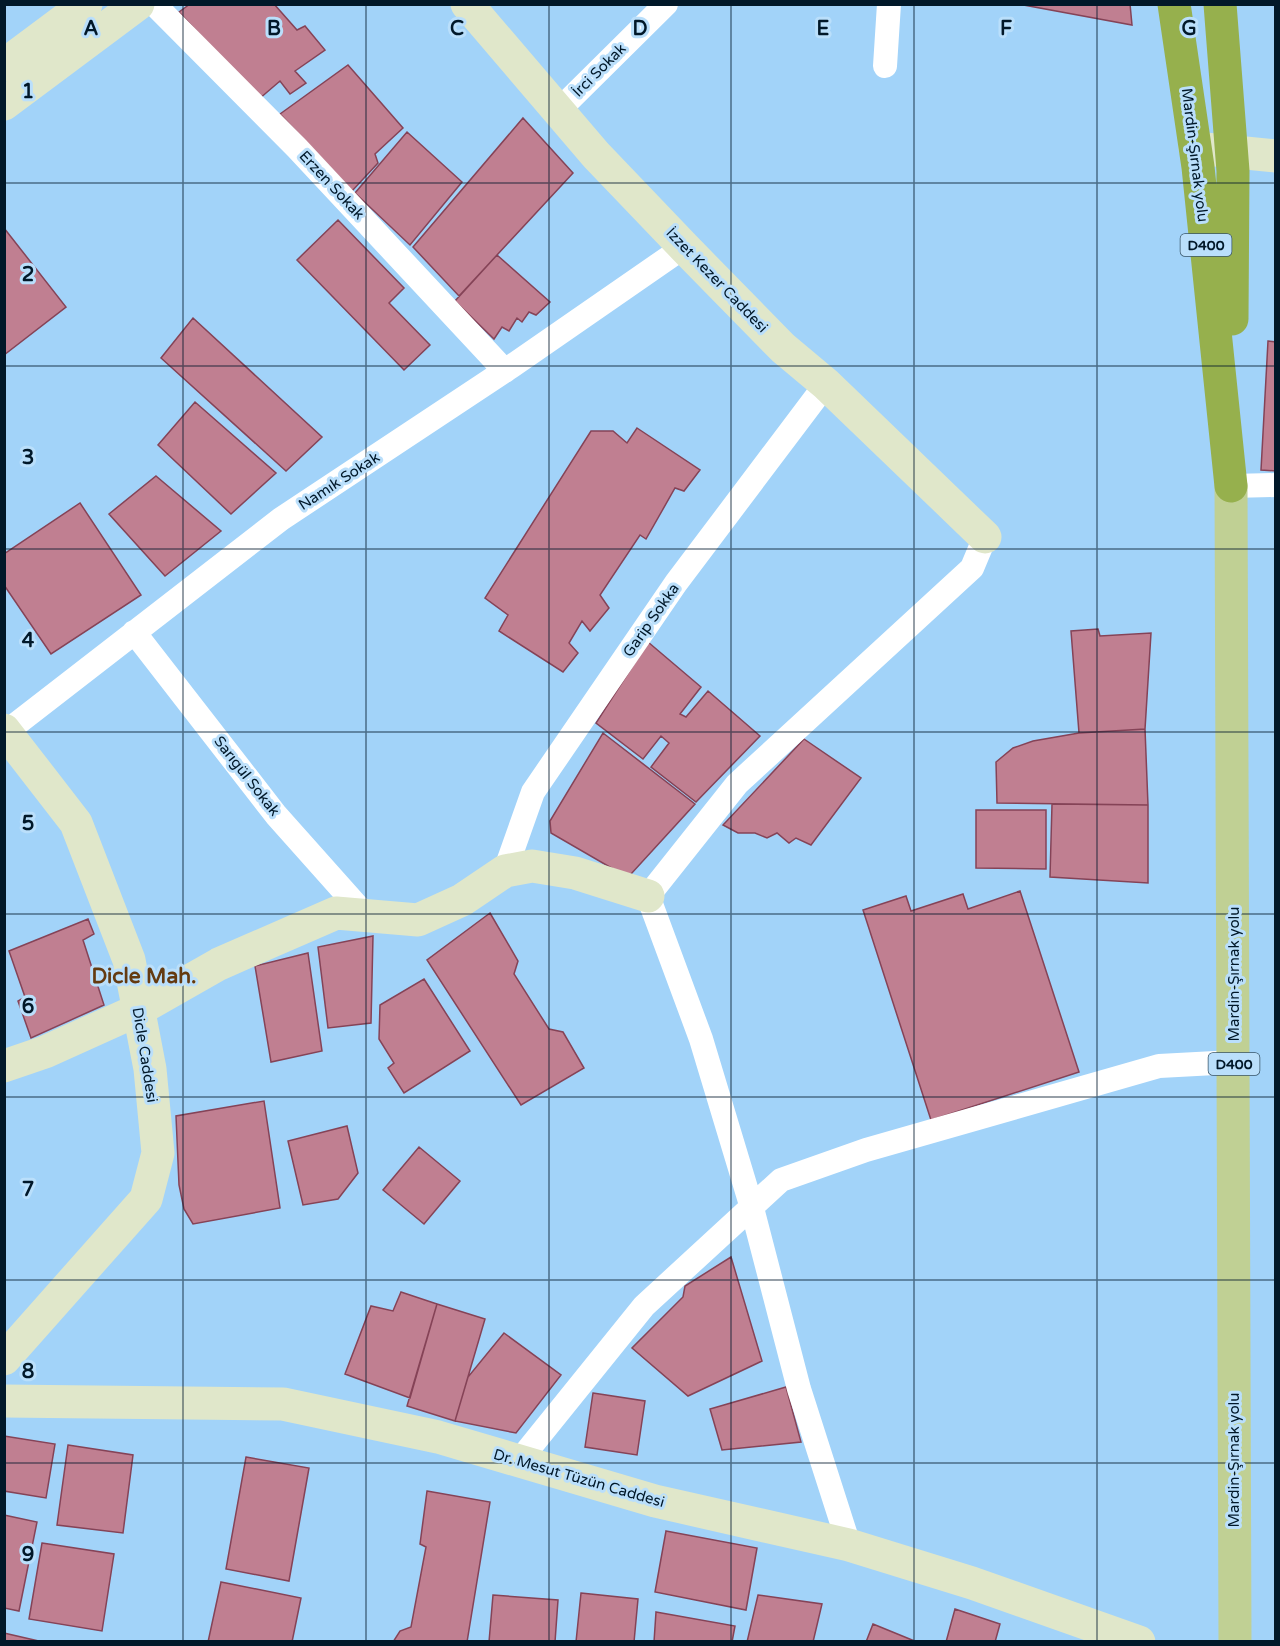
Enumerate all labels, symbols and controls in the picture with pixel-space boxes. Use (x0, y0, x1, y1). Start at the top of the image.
text: A (84, 17, 99, 41)
text: B (267, 17, 281, 41)
text: C (450, 17, 464, 41)
text: D (632, 17, 648, 41)
text: E (817, 17, 830, 41)
text: F (1000, 17, 1012, 41)
text: G (1181, 17, 1197, 41)
street label: İrci Sokak (569, 40, 629, 100)
text: 1 (22, 80, 34, 104)
street label: Mardin-Şırnak yolu (1178, 87, 1212, 223)
street label: Erzen Sokak (296, 147, 368, 223)
street label: İzzet Kezer Caddesi (662, 224, 772, 336)
road number: D400 (1180, 234, 1232, 256)
text: 2 (22, 263, 34, 287)
text: 3 (22, 446, 34, 470)
street label: Namık Sokak (295, 448, 383, 514)
street label: Garip Sokka (619, 580, 683, 660)
text: 4 (22, 629, 35, 653)
street label: Sarıgül Sokak (210, 732, 284, 820)
text: 5 (22, 812, 34, 836)
street label: Mardin-Şırnak yolu (1225, 907, 1243, 1041)
district label: Dicle Mah. (92, 964, 196, 989)
text: 6 (22, 995, 34, 1019)
street label: Dicle Caddesi (129, 1006, 161, 1104)
road number: D400 (1208, 1053, 1260, 1075)
text: 7 (22, 1178, 34, 1202)
text: 8 (22, 1360, 34, 1384)
street label: Mardin-Şırnak yolu (1225, 1393, 1243, 1527)
street label: Dr. Mesut Tüzün Caddesi (491, 1445, 667, 1511)
text: 9 (22, 1543, 34, 1567)

